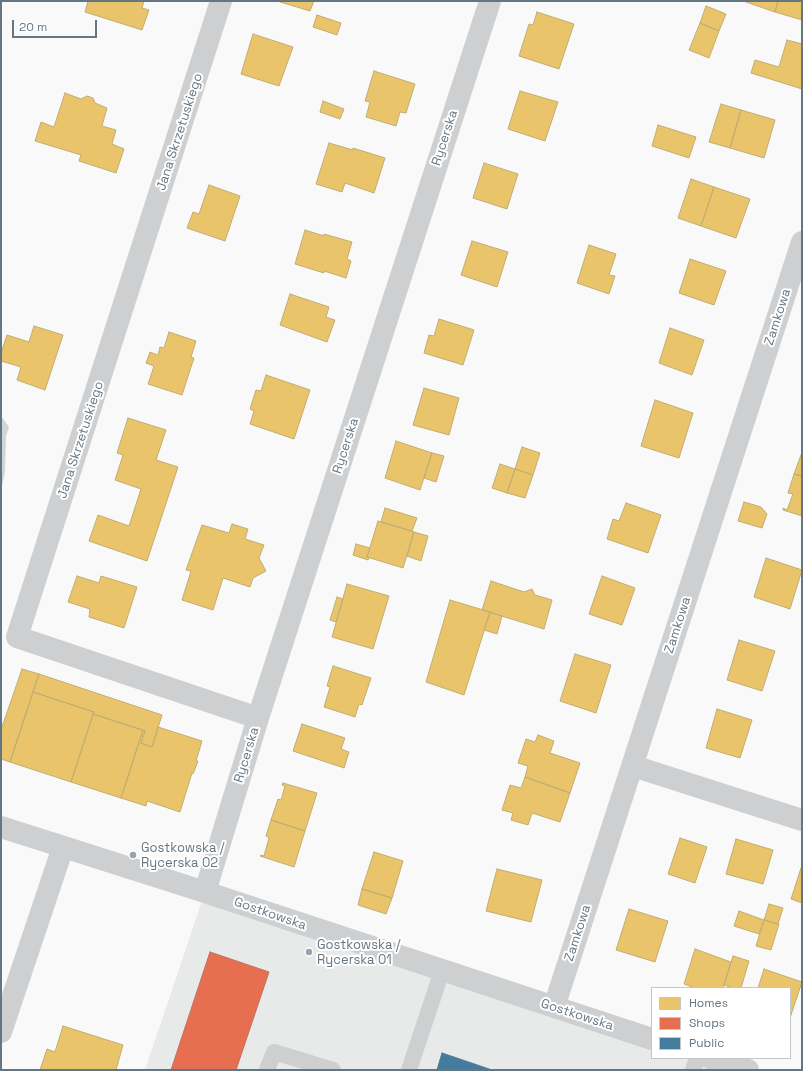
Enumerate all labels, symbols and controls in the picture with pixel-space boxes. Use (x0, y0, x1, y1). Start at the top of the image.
scale bar (14, 12, 99, 38)
text: 20 m (19, 19, 47, 35)
street label: Jana Skrzetuskiego (154, 71, 206, 193)
street label: Rycerska (429, 108, 461, 168)
street label: Zamkowa (762, 287, 794, 347)
street label: Jana Skrzetuskiego (55, 379, 107, 501)
street label: Rycerska (330, 416, 362, 476)
street label: Zamkowa (662, 595, 694, 655)
street label: Rycerska (231, 725, 263, 785)
place label: Gostkowska / Rycerska 02 (141, 840, 225, 871)
marker: Gostkowska / Rycerska 02 (128, 850, 138, 860)
street label: Gostkowska (232, 894, 308, 934)
street label: Zamkowa (562, 903, 594, 963)
place label: Gostkowska / Rycerska 01 (317, 937, 401, 968)
marker: Gostkowska / Rycerska 01 (304, 947, 314, 957)
legend (651, 987, 791, 1059)
text: Homes (689, 995, 728, 1011)
street label: Gostkowska (539, 996, 615, 1034)
text: Shops (689, 1015, 725, 1031)
text: Public (689, 1035, 724, 1051)

